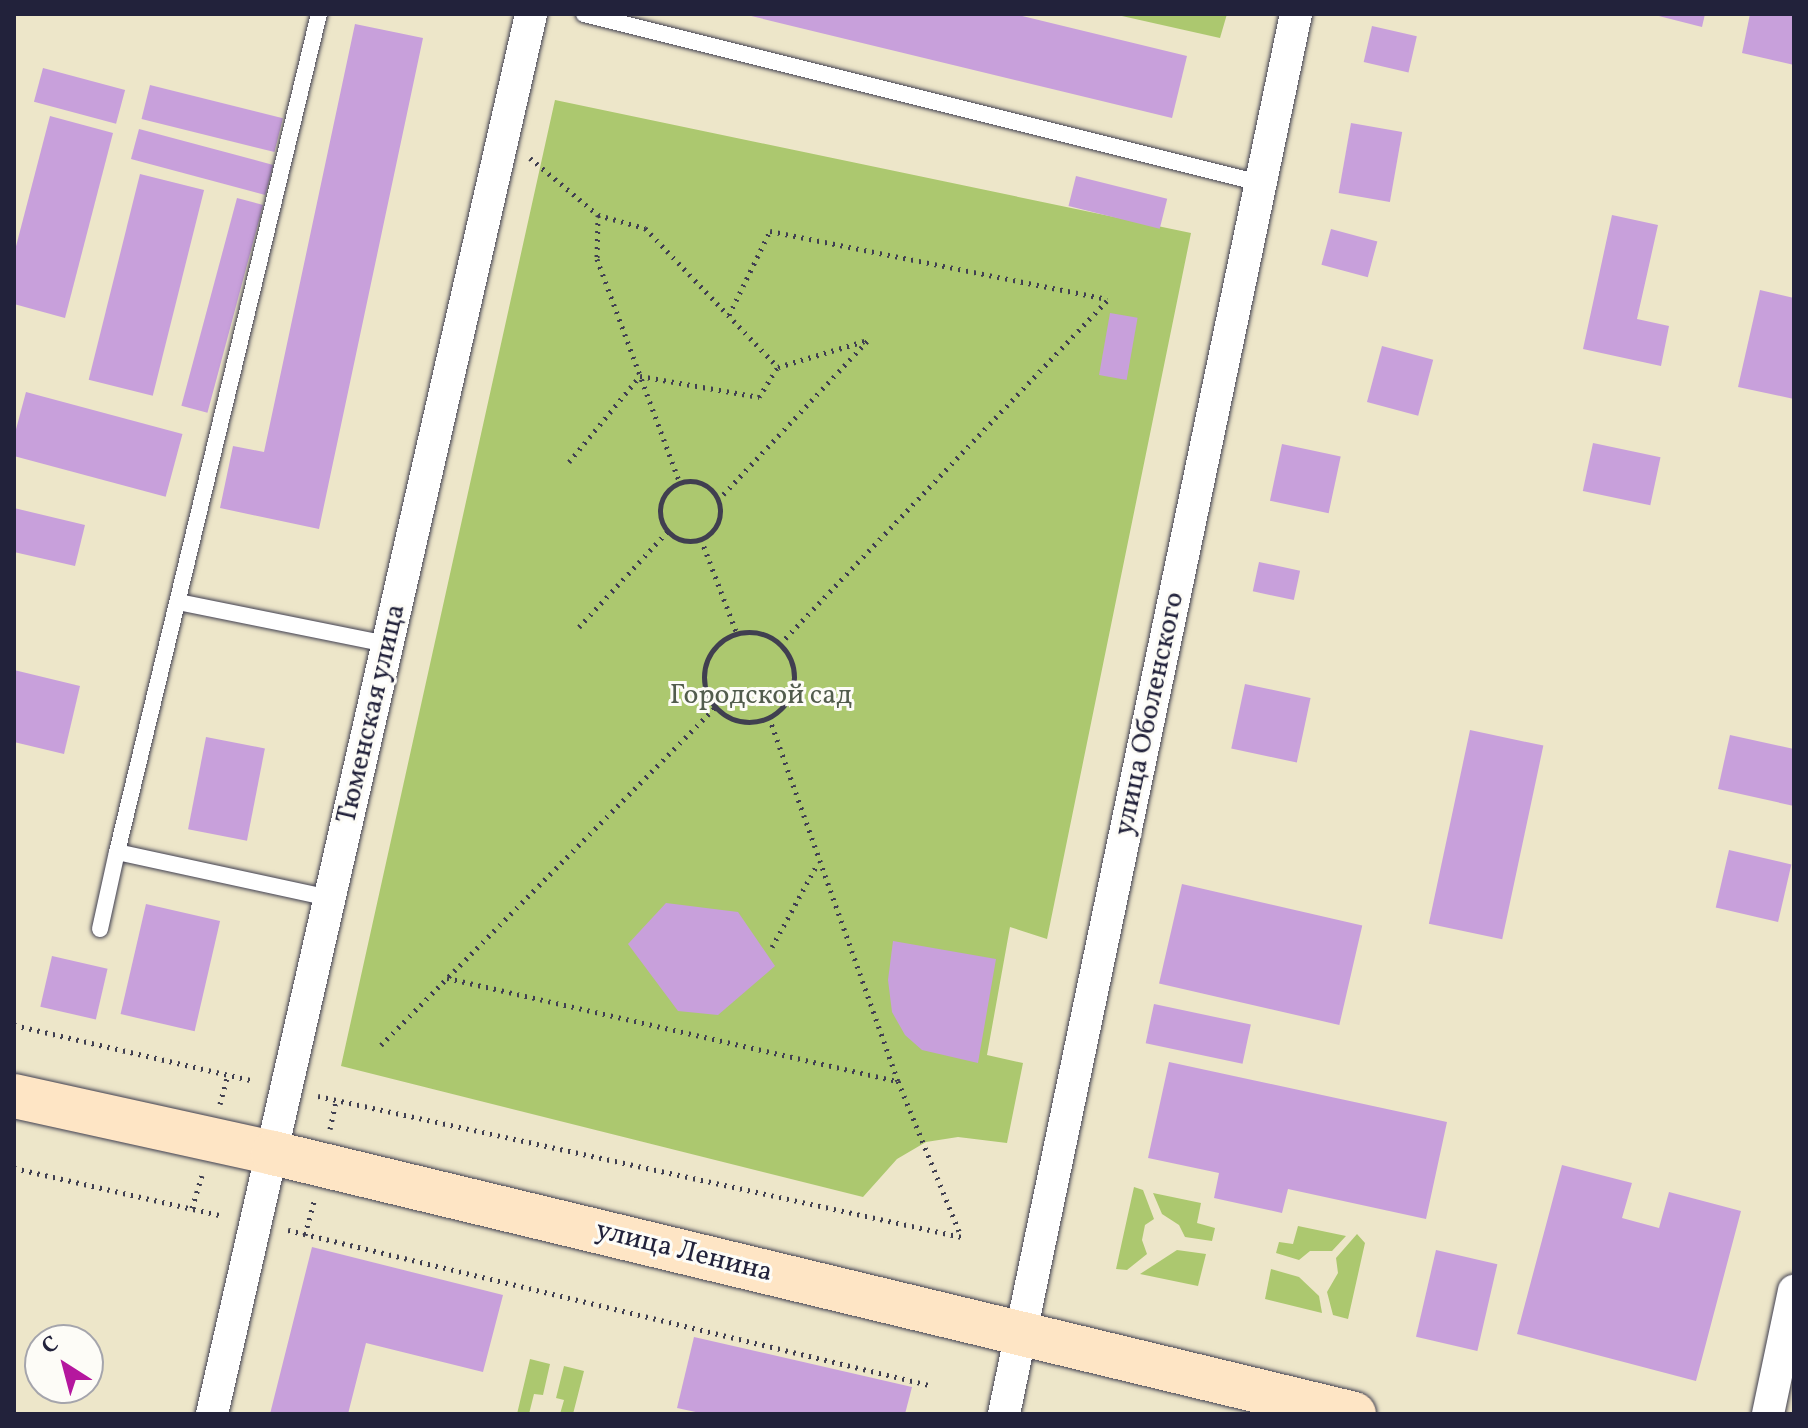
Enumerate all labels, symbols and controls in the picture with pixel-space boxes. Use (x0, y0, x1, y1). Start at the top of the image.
street label: улица Оболенского (1108, 589, 1192, 839)
street label: Тюменская улица (330, 601, 414, 827)
park label: Городской сад (670, 679, 852, 713)
street label: улица Ленина (592, 1214, 776, 1290)
north arrow (24, 1324, 104, 1404)
text: С (36, 1329, 66, 1362)

